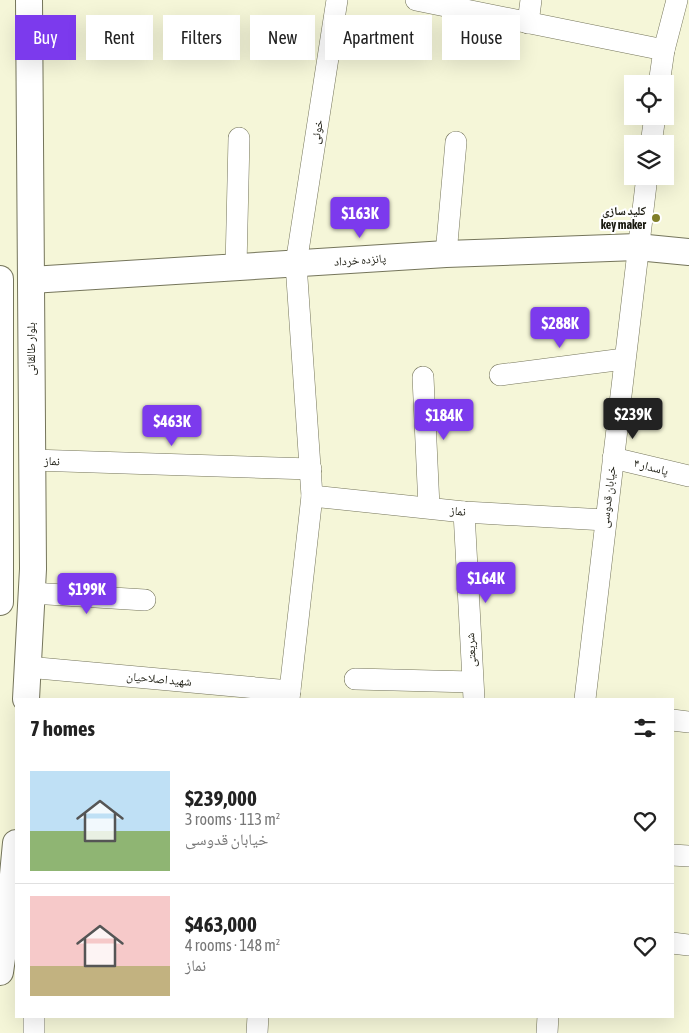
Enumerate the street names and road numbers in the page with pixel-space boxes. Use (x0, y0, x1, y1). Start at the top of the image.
street label: خوئی (308, 118, 326, 145)
street label: پانزده خرداد (334, 251, 387, 269)
street label: بلوار طالقانی (24, 322, 38, 376)
street label: نماز (43, 454, 60, 468)
street label: پاسدار ۴ (632, 456, 670, 478)
street label: خیابان قدوسی (597, 465, 619, 529)
street label: نماز (448, 503, 467, 519)
street label: شریعتی (463, 632, 479, 668)
street label: شهید اصلاحیان (126, 669, 192, 689)

